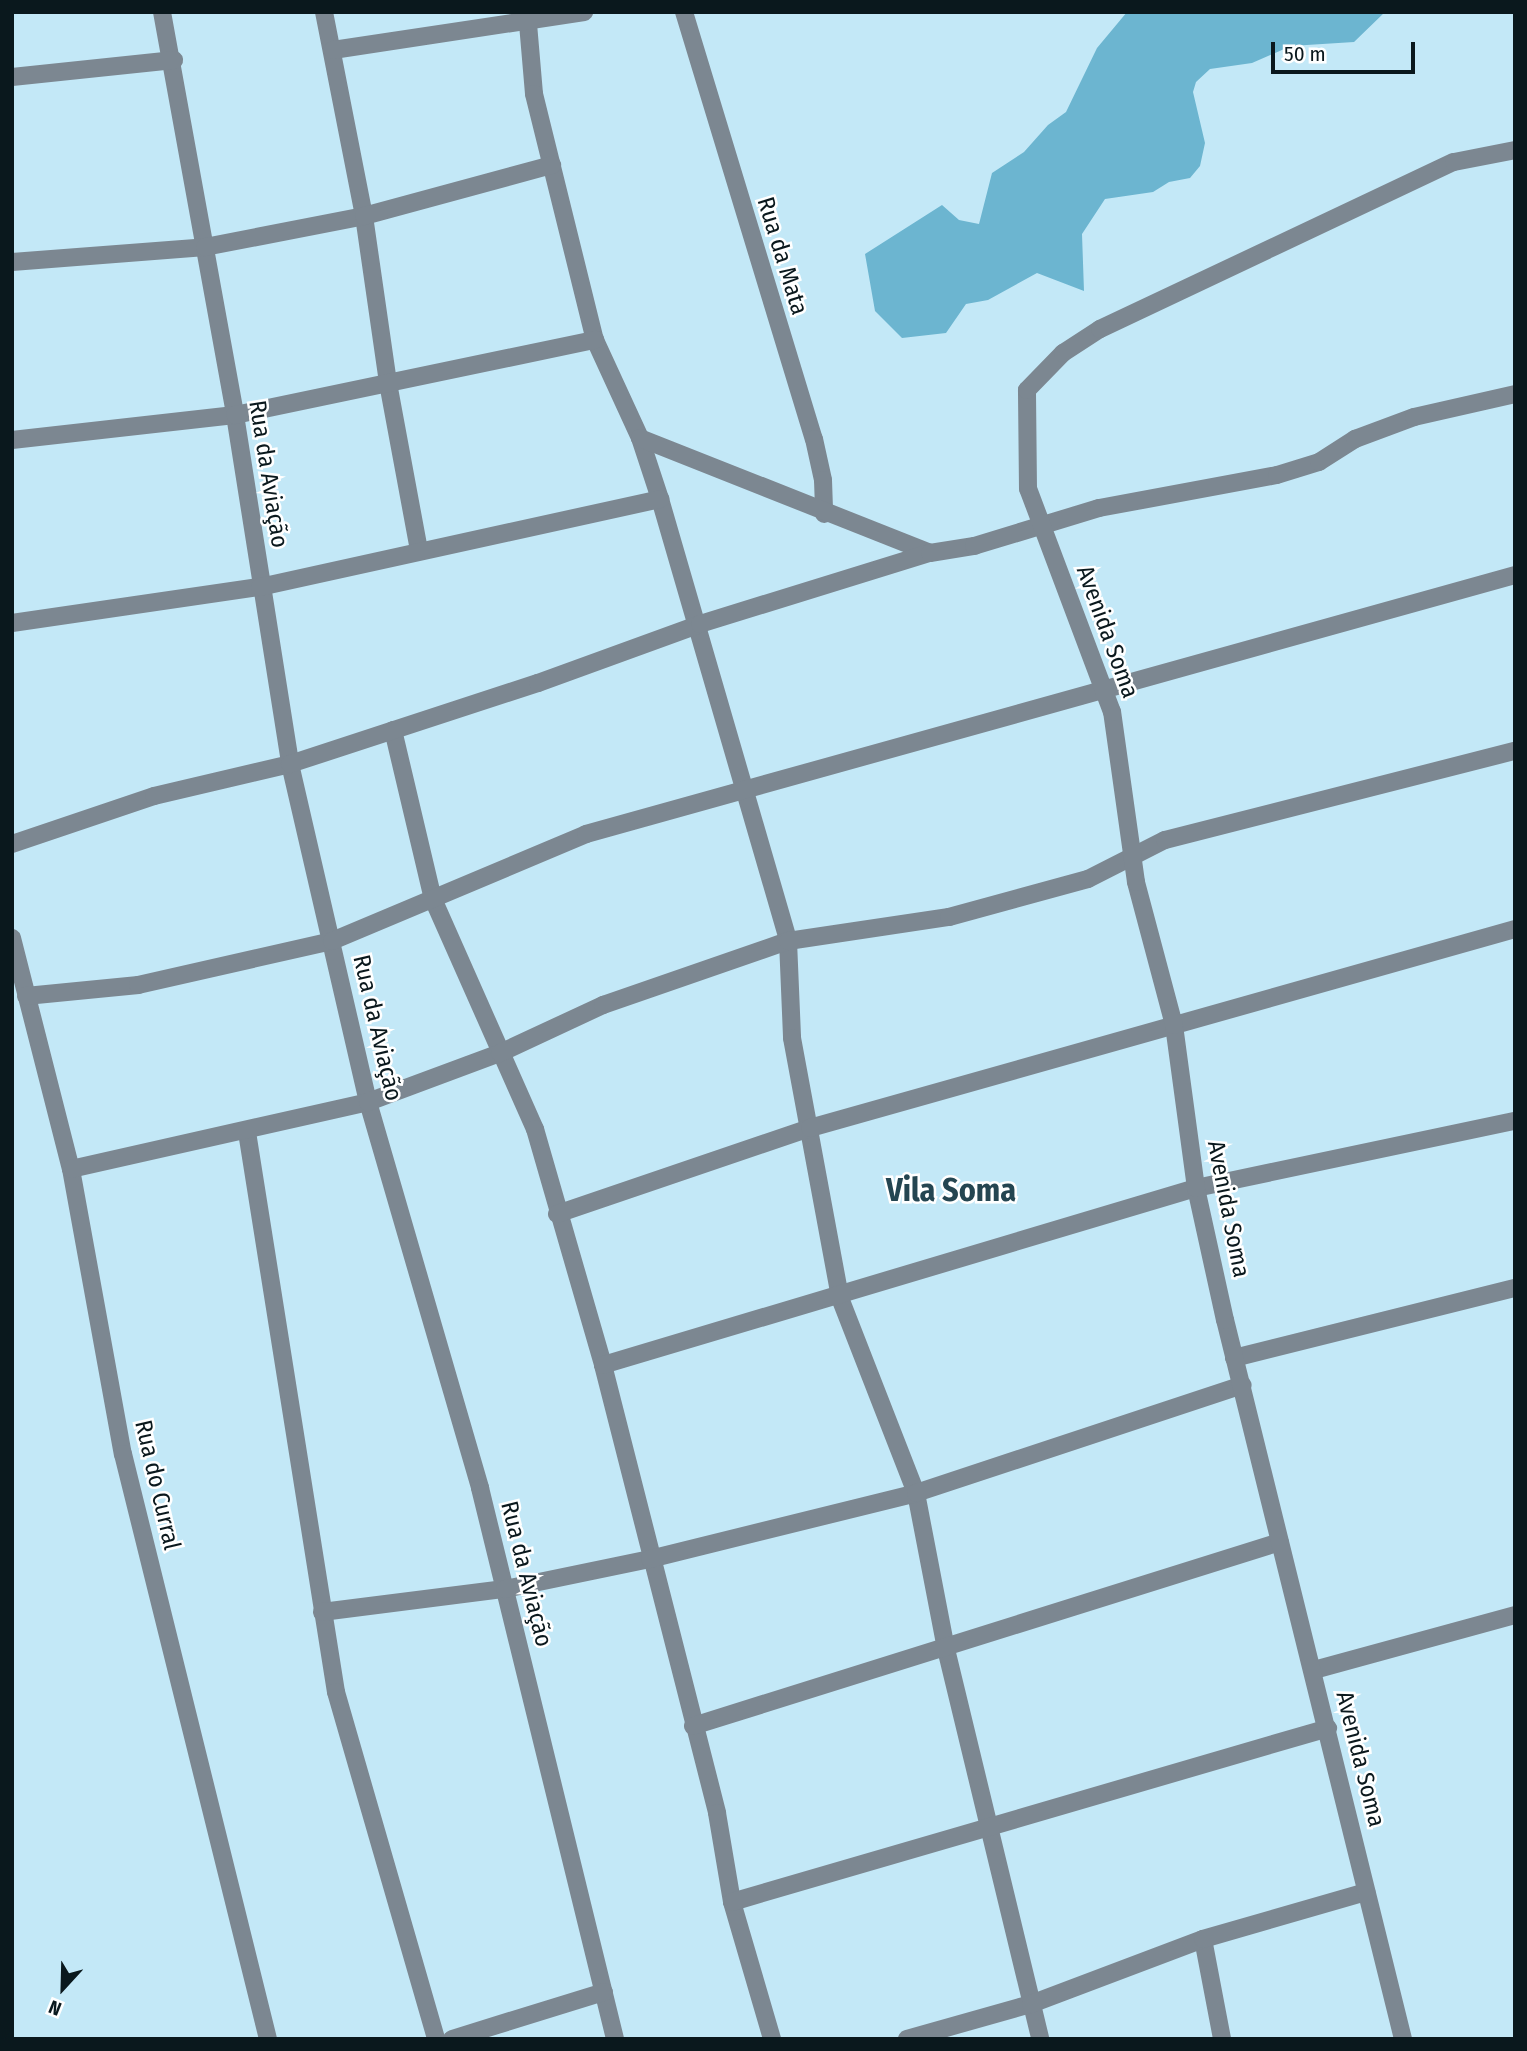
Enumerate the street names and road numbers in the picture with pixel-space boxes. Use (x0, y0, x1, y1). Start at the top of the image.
street label: Rua da Mata (750, 194, 814, 318)
street label: Rua da Aviação (242, 398, 294, 550)
street label: Avenida Soma (1070, 562, 1144, 702)
street label: Rua da Aviação (346, 952, 408, 1104)
street label: Avenida Soma (1201, 1138, 1255, 1280)
street label: Rua do Curral (128, 1417, 186, 1553)
street label: Rua da Aviação (494, 1498, 558, 1650)
street label: Avenida Soma (1329, 1688, 1391, 1830)

